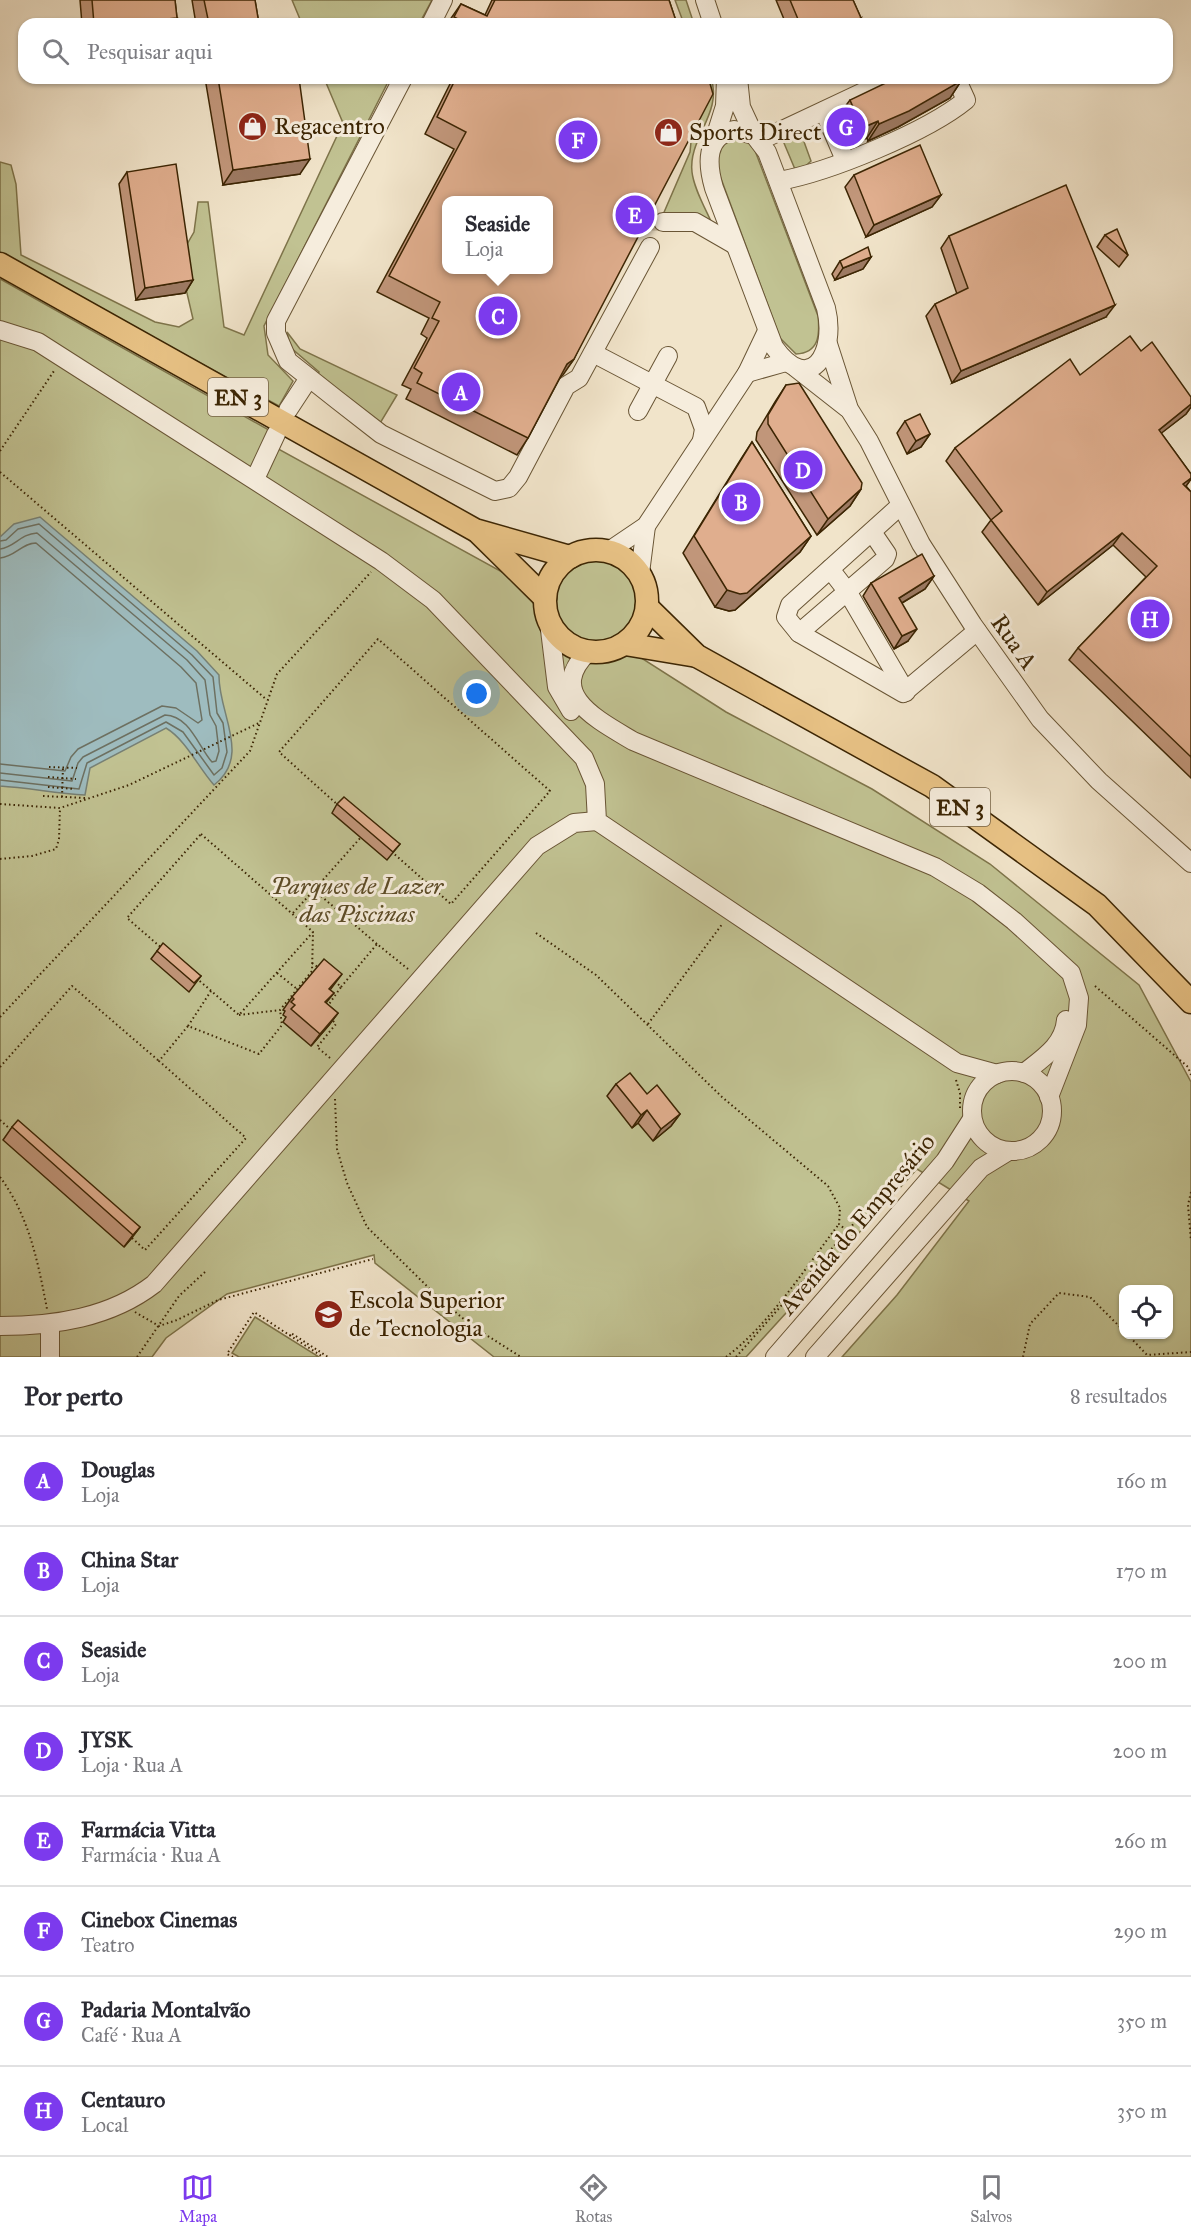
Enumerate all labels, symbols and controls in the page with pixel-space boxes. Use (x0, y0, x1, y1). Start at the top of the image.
search box (18, 18, 1173, 84)
icon: search (39, 35, 72, 68)
text: Pesquisar aqui (87, 38, 212, 65)
pin: G (826, 104, 866, 150)
shop icon: Regacentro (237, 110, 269, 142)
place label: Regacentro (274, 111, 385, 141)
shop icon: Sports Direct (652, 116, 684, 148)
place label: Sports Direct (689, 117, 822, 147)
pin: F (558, 118, 598, 162)
pin: E (616, 192, 654, 238)
popup (442, 196, 553, 274)
text: Seaside (465, 210, 530, 237)
text: Loja (465, 237, 503, 261)
pin: C (478, 294, 518, 338)
pin: A (442, 370, 480, 414)
road number: EN 3 (208, 378, 268, 416)
pin: D (784, 448, 822, 492)
pin: B (722, 480, 760, 524)
pin: H (1130, 596, 1170, 642)
street label: Rua A (984, 608, 1044, 676)
your location (462, 679, 491, 708)
road number: EN 3 (930, 788, 990, 826)
park label: Parques de Lazer das Piscinas (271, 871, 445, 929)
street label: Avenida do Empresário (772, 1127, 942, 1322)
place label: Escola Superior de Tecnologia (349, 1285, 504, 1343)
map controls (1119, 1285, 1173, 1339)
button: locate (1119, 1285, 1173, 1339)
school or university icon: Escola Superior de Tecnologia (312, 1298, 344, 1330)
text: Por perto (24, 1380, 123, 1412)
text: 8 resultados (1070, 1384, 1167, 1408)
text: Douglas (81, 1456, 155, 1483)
text: A (37, 1469, 50, 1493)
text: 160 m (1116, 1469, 1167, 1493)
text: Loja (81, 1483, 119, 1507)
text: China Star (81, 1546, 178, 1573)
text: B (37, 1559, 50, 1583)
text: 170 m (1116, 1559, 1167, 1583)
text: Loja (81, 1573, 119, 1597)
text: Seaside (81, 1636, 146, 1663)
text: C (37, 1649, 50, 1673)
text: 200 m (1113, 1649, 1167, 1673)
text: Loja (81, 1663, 119, 1687)
text: JYSK (81, 1726, 132, 1753)
text: D (36, 1739, 51, 1763)
text: 200 m (1113, 1739, 1167, 1763)
text: Loja · Rua A (81, 1753, 183, 1777)
text: Farmácia Vitta (81, 1816, 216, 1843)
text: E (36, 1829, 51, 1853)
text: 260 m (1114, 1829, 1167, 1853)
text: Farmácia · Rua A (81, 1843, 221, 1867)
text: Cinebox Cinemas (81, 1906, 237, 1933)
text: F (37, 1919, 50, 1943)
text: 290 m (1114, 1919, 1167, 1943)
text: Teatro (81, 1933, 135, 1957)
text: Padaria Montalvão (81, 1996, 250, 2023)
text: G (36, 2009, 51, 2033)
text: 350 m (1117, 2009, 1167, 2033)
text: Café · Rua A (81, 2023, 182, 2047)
text: Centauro (81, 2086, 165, 2113)
text: H (35, 2099, 52, 2123)
text: 350 m (1117, 2099, 1167, 2123)
text: Local (81, 2113, 128, 2137)
tab: Mapa (179, 2171, 217, 2226)
tab: Rotas (575, 2171, 612, 2226)
tab: Salvos (970, 2171, 1012, 2226)

